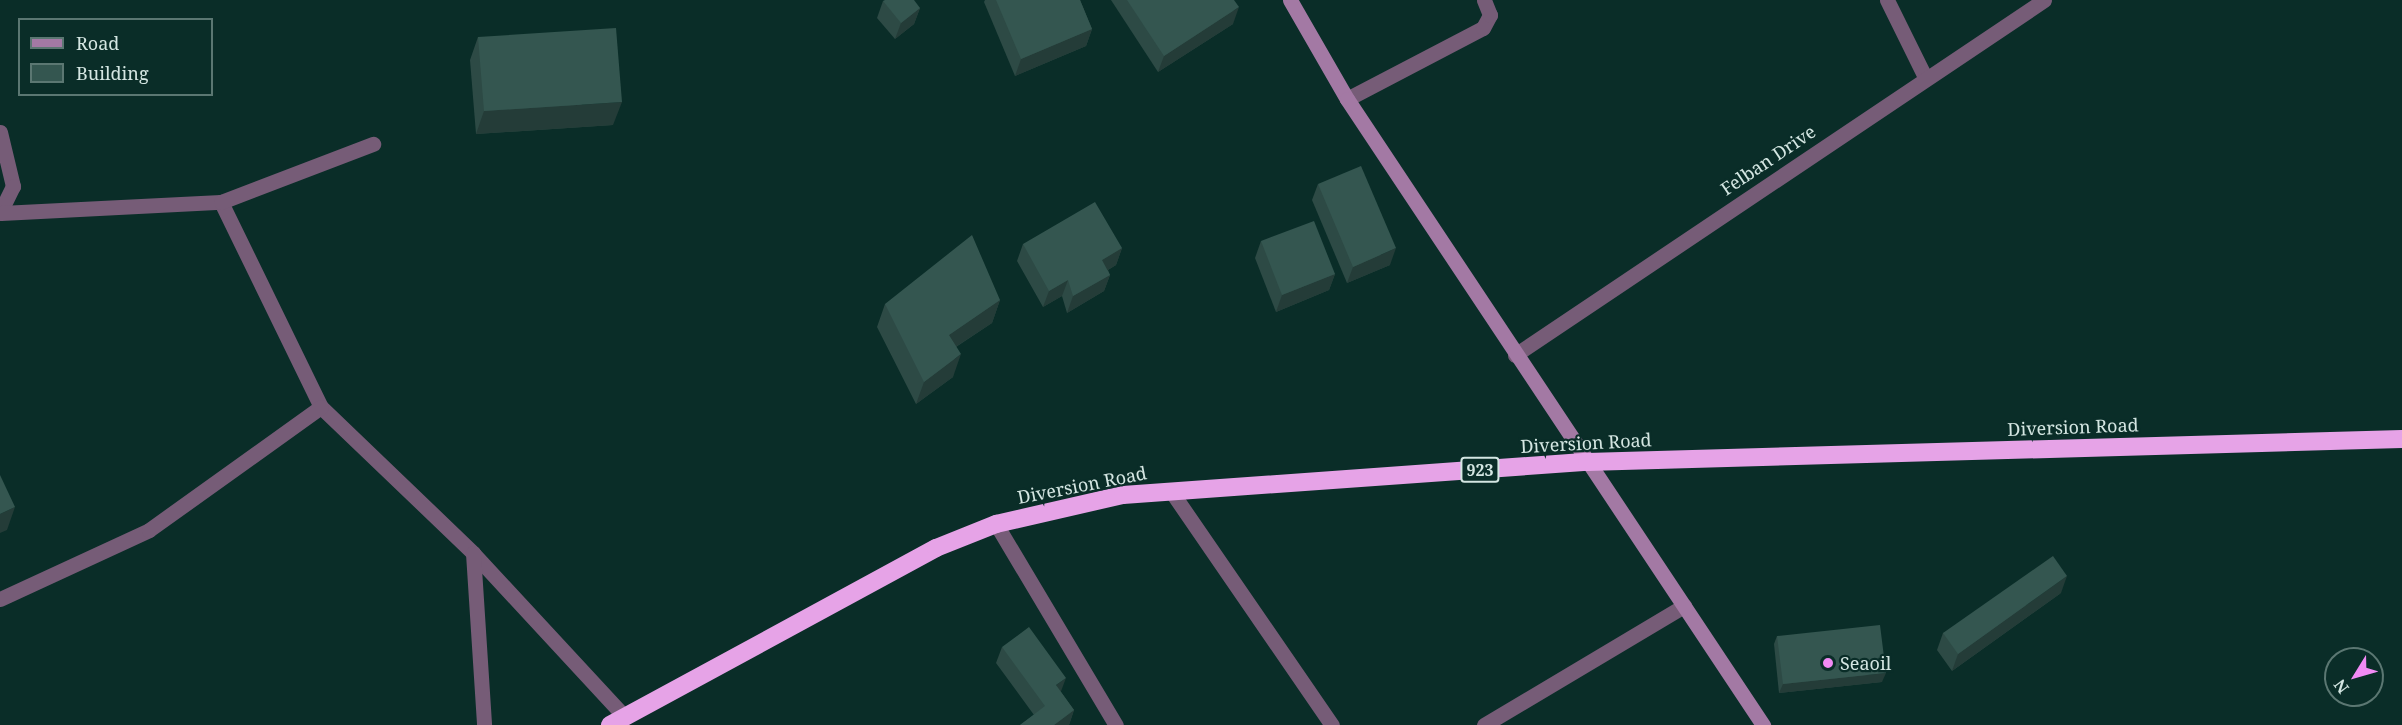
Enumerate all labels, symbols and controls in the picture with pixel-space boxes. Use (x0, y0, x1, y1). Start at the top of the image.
legend (18, 18, 213, 96)
text: Road (76, 31, 119, 55)
text: Building (76, 61, 149, 85)
street label: Felban Drive (1716, 120, 1820, 200)
street label: Diversion Road (2007, 414, 2139, 440)
street label: Diversion Road (1520, 429, 1652, 457)
road number: 923 (1459, 457, 1501, 483)
street label: Diversion Road (1015, 462, 1149, 508)
north arrow (2324, 647, 2384, 707)
place label: Seaoil (1840, 652, 1891, 674)
marker: Seaoil (1821, 656, 1835, 670)
text: N (2329, 675, 2354, 698)

